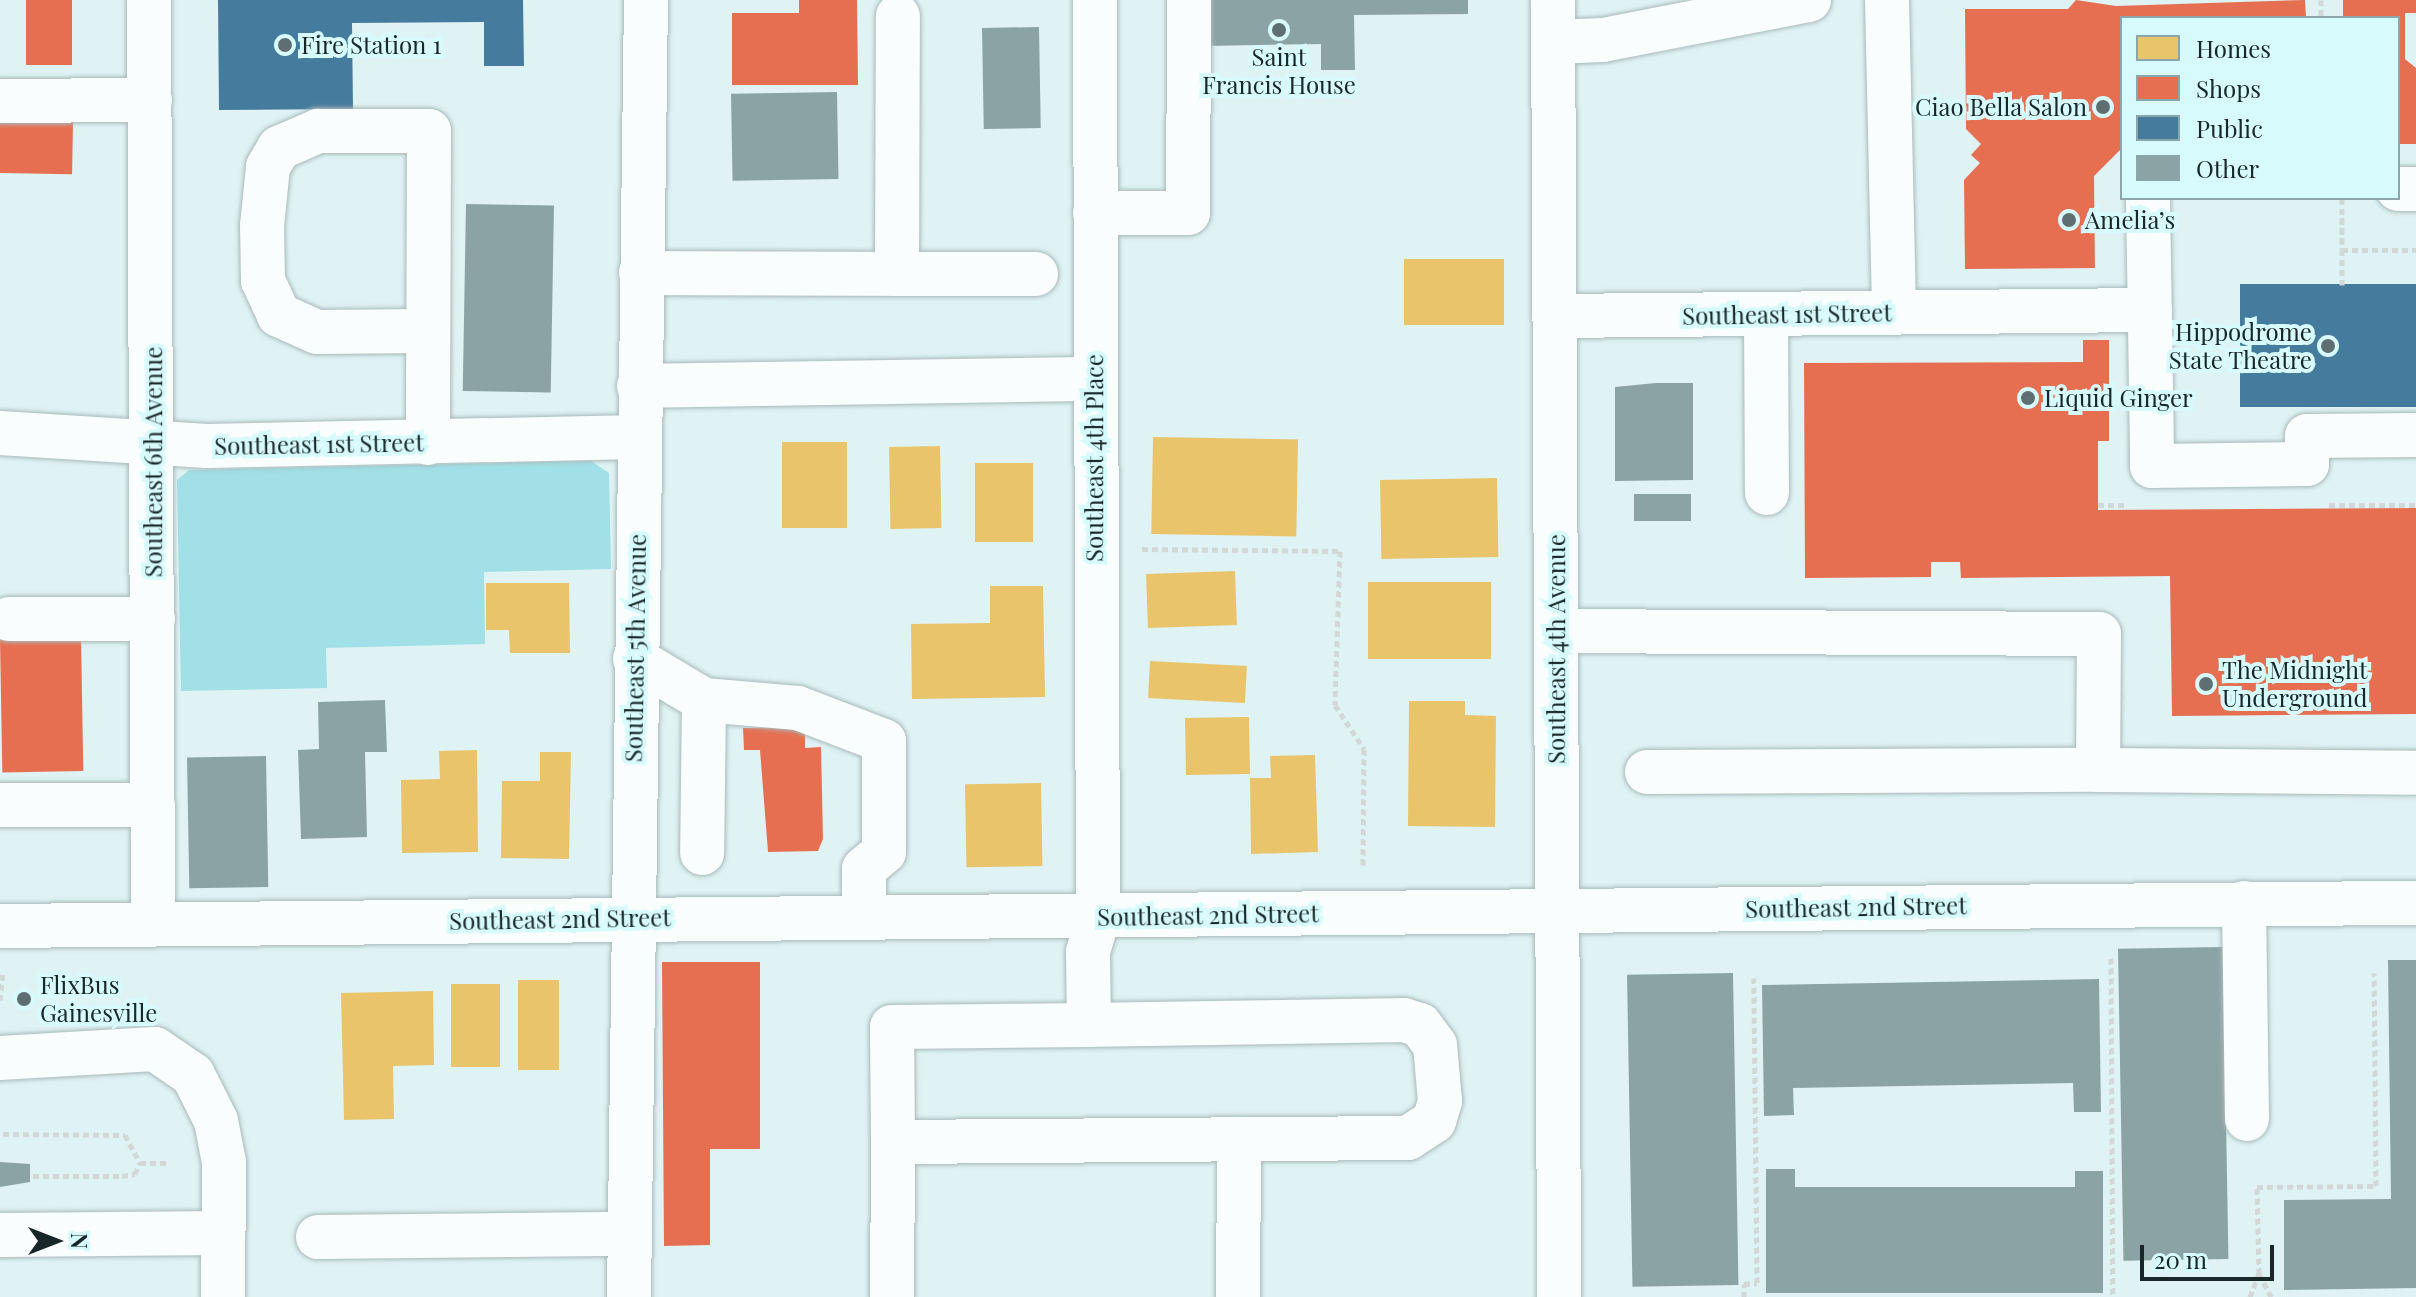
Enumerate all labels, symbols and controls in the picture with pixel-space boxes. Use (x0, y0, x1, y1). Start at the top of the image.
legend (2120, 16, 2400, 200)
marker: Saint Francis House (1270, 21, 1288, 39)
place label: Fire Station 1 (301, 31, 441, 59)
text: Homes (2196, 32, 2271, 64)
marker: Fire Station 1 (276, 36, 294, 54)
place label: Saint Francis House (1202, 43, 1356, 99)
text: Shops (2196, 72, 2261, 104)
place label: Ciao Bella Salon (1915, 93, 2087, 121)
marker: Ciao Bella Salon (2094, 98, 2112, 116)
text: Public (2196, 112, 2263, 144)
text: Other (2196, 152, 2259, 184)
place label: Amelia’s (2085, 206, 2175, 234)
marker: Amelia’s (2060, 211, 2078, 229)
street label: Southeast 1st Street (1682, 298, 1892, 330)
place label: Hippodrome State Theatre (2168, 318, 2312, 374)
marker: Hippodrome State Theatre (2319, 337, 2337, 355)
street label: Southeast 6th Avenue (139, 346, 167, 578)
street label: Southeast 4th Place (1080, 354, 1108, 562)
place label: Liquid Ginger (2044, 384, 2193, 412)
marker: Liquid Ginger (2019, 389, 2037, 407)
street label: Southeast 1st Street (214, 428, 424, 460)
street label: Southeast 5th Avenue (619, 533, 651, 763)
street label: Southeast 4th Avenue (1542, 533, 1570, 765)
place label: The Midnight Underground (2222, 656, 2368, 712)
marker: The Midnight Underground (2197, 675, 2215, 693)
street label: Southeast 2nd Street (1745, 891, 1967, 923)
street label: Southeast 2nd Street (1097, 899, 1319, 931)
street label: Southeast 2nd Street (449, 903, 671, 935)
place label: FlixBus Gainesville (40, 971, 157, 1027)
marker: FlixBus Gainesville (15, 990, 33, 1008)
north arrow (16, 1201, 96, 1281)
scale bar (2144, 1229, 2278, 1279)
text: N (65, 1233, 95, 1249)
text: 20 m (2154, 1243, 2207, 1275)

